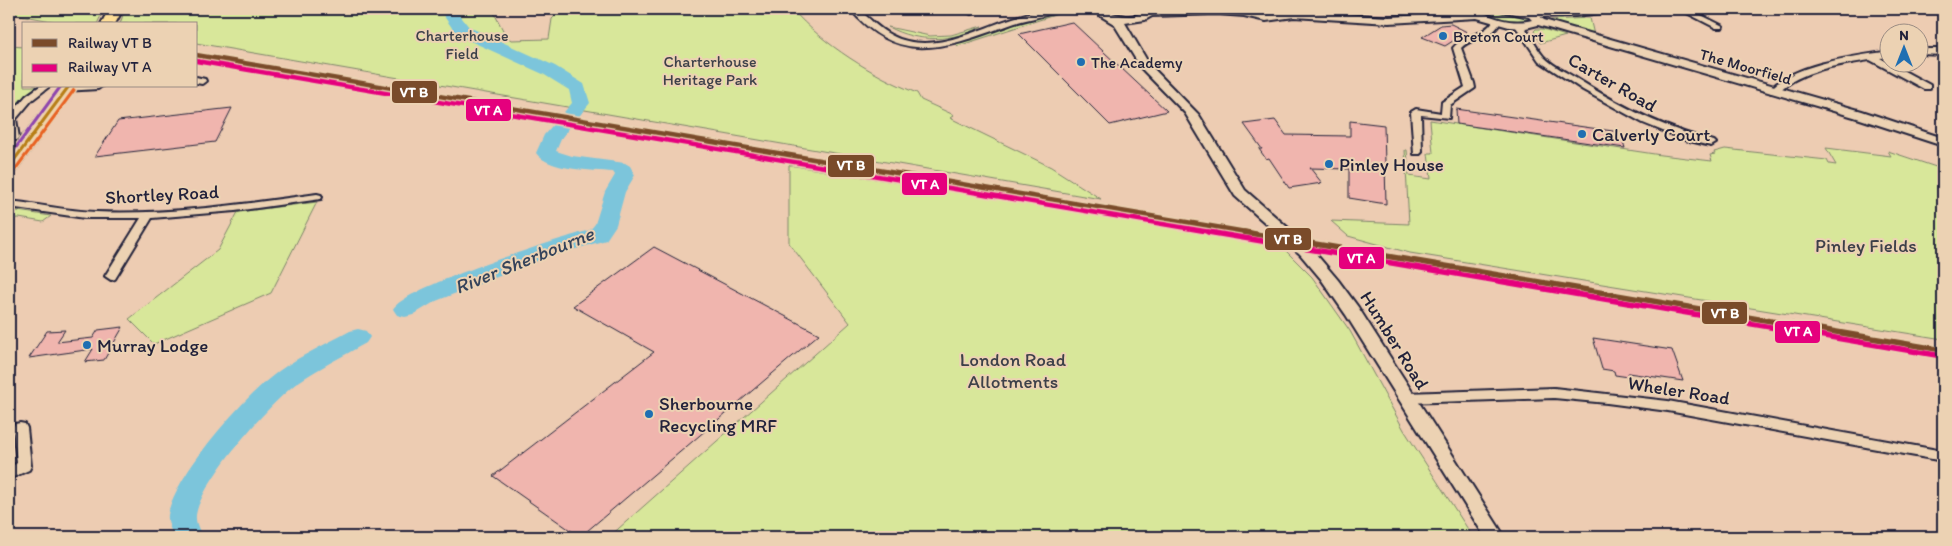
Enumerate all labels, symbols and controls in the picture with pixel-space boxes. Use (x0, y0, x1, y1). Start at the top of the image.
legend (22, 22, 198, 88)
north arrow (1880, 22, 1930, 72)
park label: Charterhouse Field (415, 26, 509, 63)
place label: Breton Court (1453, 27, 1544, 46)
text: N (1899, 27, 1909, 44)
marker: Breton Court (1437, 30, 1449, 42)
text: Railway VT B (68, 34, 152, 52)
street label: The Moorfield (1698, 44, 1794, 89)
street label: Carter Road (1564, 48, 1662, 117)
park label: Charterhouse Heritage Park (663, 52, 757, 89)
place label: The Academy (1091, 53, 1183, 72)
marker: The Academy (1075, 56, 1087, 68)
text: Railway VT A (68, 58, 152, 76)
line badge: VT B (391, 80, 438, 104)
text: VT B (400, 84, 428, 101)
line badge: VT A (465, 98, 512, 122)
text: VT A (474, 102, 503, 119)
place label: Calverly Court (1592, 123, 1710, 146)
marker: Calverly Court (1576, 128, 1588, 140)
place label: Pinley House (1339, 153, 1444, 176)
line badge: VT B (827, 154, 875, 178)
text: VT B (837, 157, 865, 174)
marker: Pinley House (1323, 158, 1335, 170)
line badge: VT A (901, 172, 948, 196)
text: VT A (911, 176, 940, 193)
street label: Shortley Road (105, 180, 220, 209)
water label: River Sherbourne (451, 221, 598, 299)
line badge: VT B (1264, 227, 1312, 251)
text: VT B (1274, 231, 1302, 248)
park label: Pinley Fields (1815, 234, 1917, 257)
line badge: VT A (1338, 246, 1385, 270)
text: VT A (1347, 250, 1376, 267)
street label: Humber Road (1355, 287, 1434, 394)
line badge: VT B (1701, 301, 1748, 325)
text: VT B (1711, 305, 1739, 322)
line badge: VT A (1774, 320, 1821, 344)
text: VT A (1784, 323, 1813, 340)
place label: Murray Lodge (97, 334, 208, 357)
marker: Murray Lodge (81, 339, 93, 351)
park label: London Road Allotments (960, 348, 1067, 393)
street label: Wheler Road (1626, 371, 1732, 410)
place label: Sherbourne Recycling MRF (659, 392, 777, 437)
marker: Sherbourne Recycling MRF (643, 408, 655, 420)

